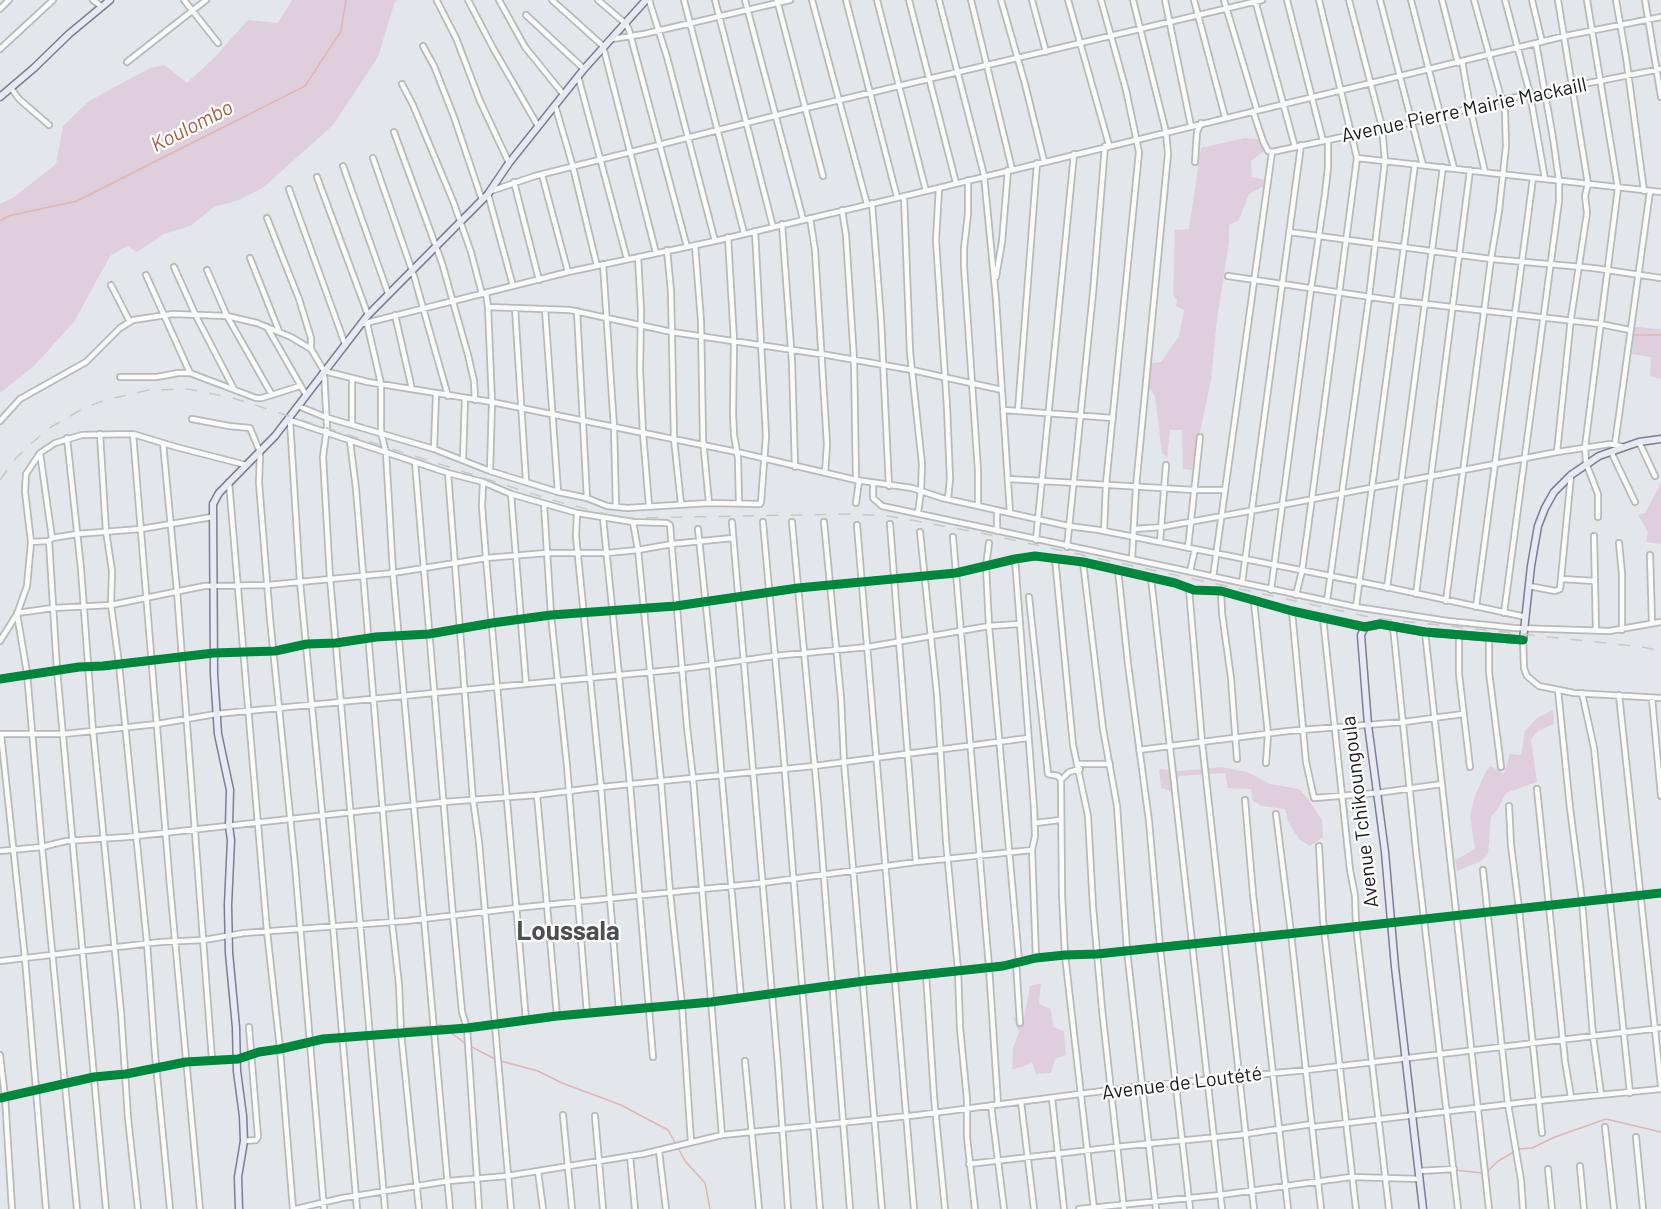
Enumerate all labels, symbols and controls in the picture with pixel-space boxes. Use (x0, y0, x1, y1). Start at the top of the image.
street label: Avenue Pierre Mairie Mackaill (1339, 72, 1589, 148)
water label: Koulombo (147, 95, 237, 157)
street label: Avenue Tchikoungoula (1336, 715, 1384, 909)
district label: Loussala (516, 915, 620, 947)
street label: Avenue de Loutété (1101, 1061, 1263, 1105)

